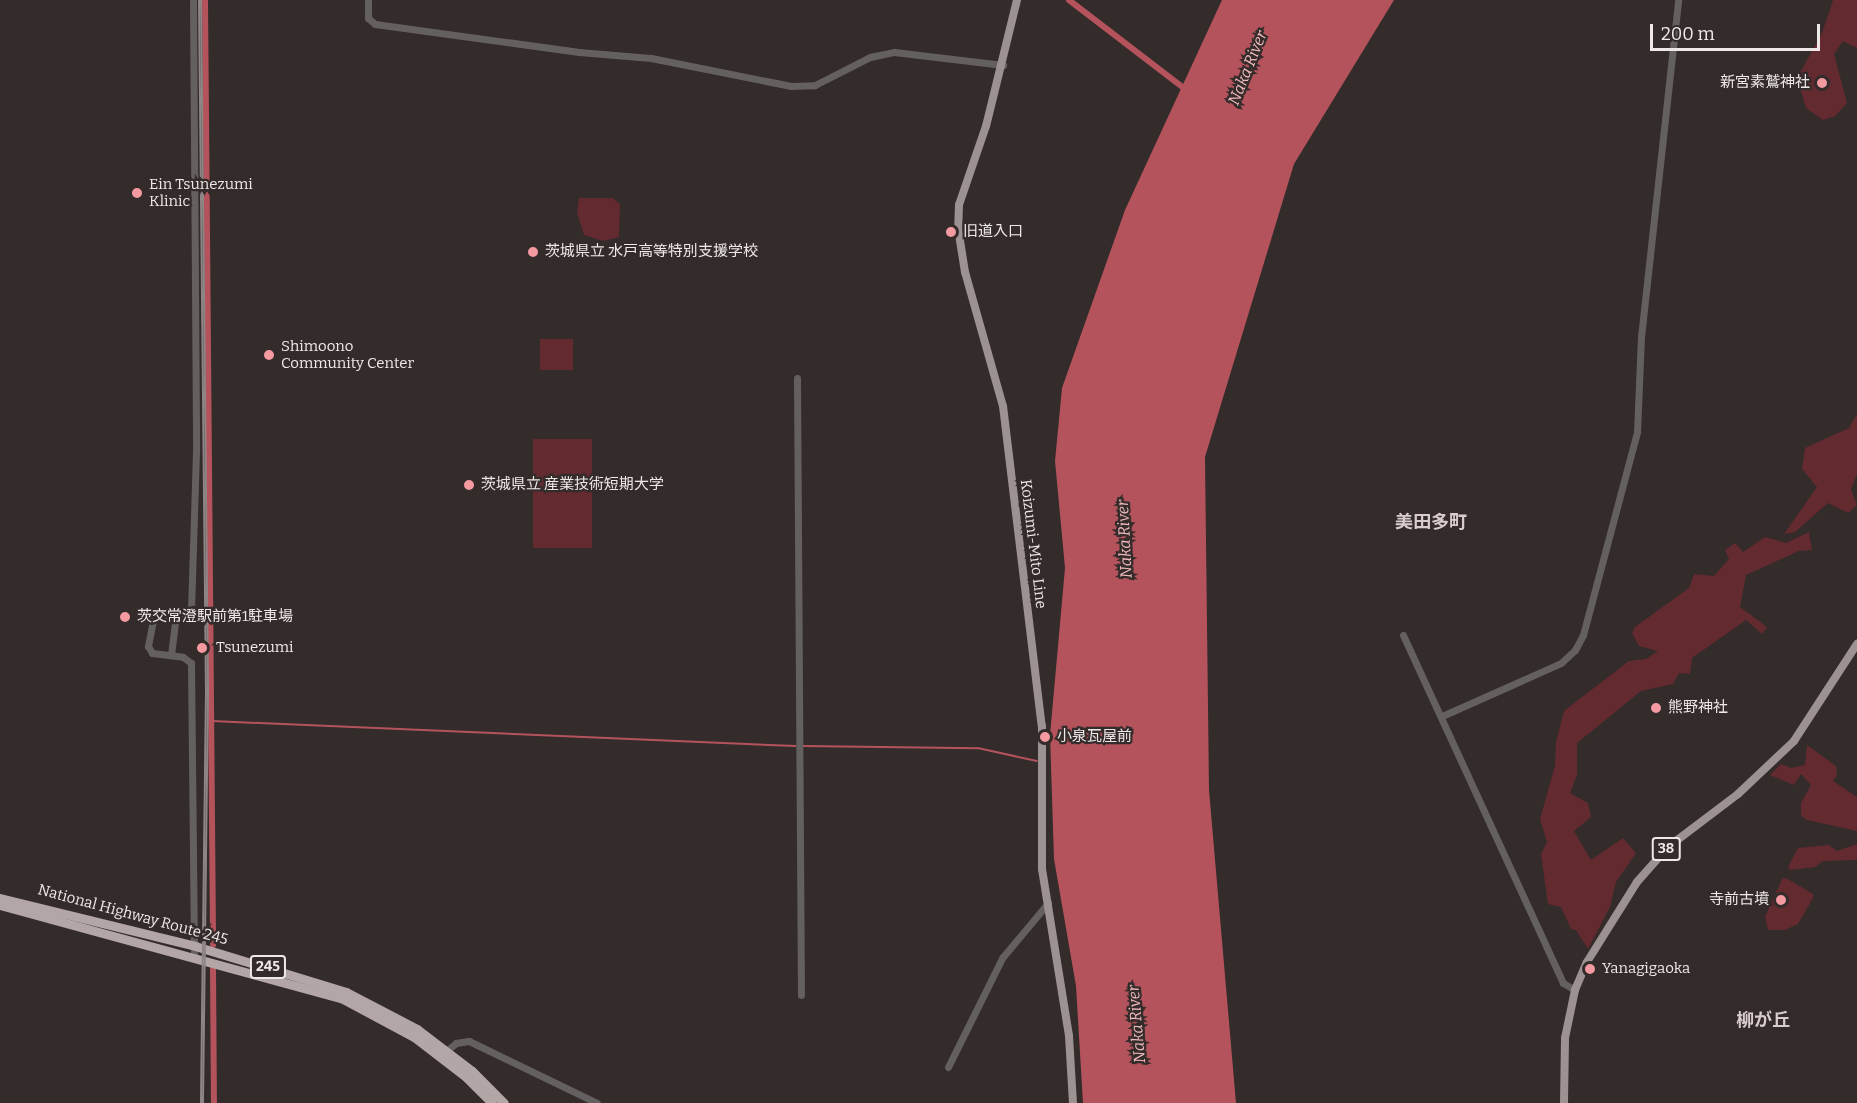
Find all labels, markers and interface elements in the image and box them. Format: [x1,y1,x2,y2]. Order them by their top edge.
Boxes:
scale bar [1653,12,1822,50]
text: 200 m [1661,23,1715,45]
water label: Naka River [1224,28,1272,108]
place label: 新宮素鷲神社 [1720,74,1810,92]
marker: 新宮素鷲神社 [1815,76,1829,90]
place label: Ein Tsunezumi Klinic [149,175,253,210]
marker: Ein Tsunezumi Klinic [130,186,144,200]
place label: 旧道入口 [963,223,1023,241]
marker: 旧道入口 [944,225,958,239]
place label: 茨城県立 水戸高等特別支援学校 [545,243,758,261]
marker: 茨城県立 水戸高等特別支援学校 [526,245,540,259]
place label: Shimoono Community Center [281,337,414,372]
marker: Shimoono Community Center [262,348,276,362]
place label: 茨城県立 産業技術短期大学 [481,476,664,494]
marker: 茨城県立 産業技術短期大学 [462,478,476,492]
street label: Koizumi-Mito Line [1016,478,1050,610]
water label: Naka River [1113,499,1137,579]
district label: 美田多町 [1395,511,1467,533]
place label: 茨交常澄駅前第1駐車場 [137,608,293,626]
marker: 茨交常澄駅前第1駐車場 [118,610,132,624]
marker: Tsunezumi [193,639,211,657]
place label: Tsunezumi [216,639,294,657]
place label: 熊野神社 [1668,699,1728,717]
marker: 熊野神社 [1649,701,1663,715]
place label: 小泉瓦屋前 [1057,728,1132,746]
marker: 小泉瓦屋前 [1038,730,1052,744]
road number: 38 [1651,838,1681,860]
street label: National Highway Route 245 [36,881,230,949]
place label: 寺前古墳 [1709,891,1769,909]
marker: 寺前古墳 [1774,893,1788,907]
road number: 245 [248,956,288,978]
place label: Yanagigaoka [1602,960,1690,978]
marker: Yanagigaoka [1583,962,1597,976]
water label: Naka River [1124,984,1150,1064]
district label: 柳が丘 [1736,1009,1790,1031]

